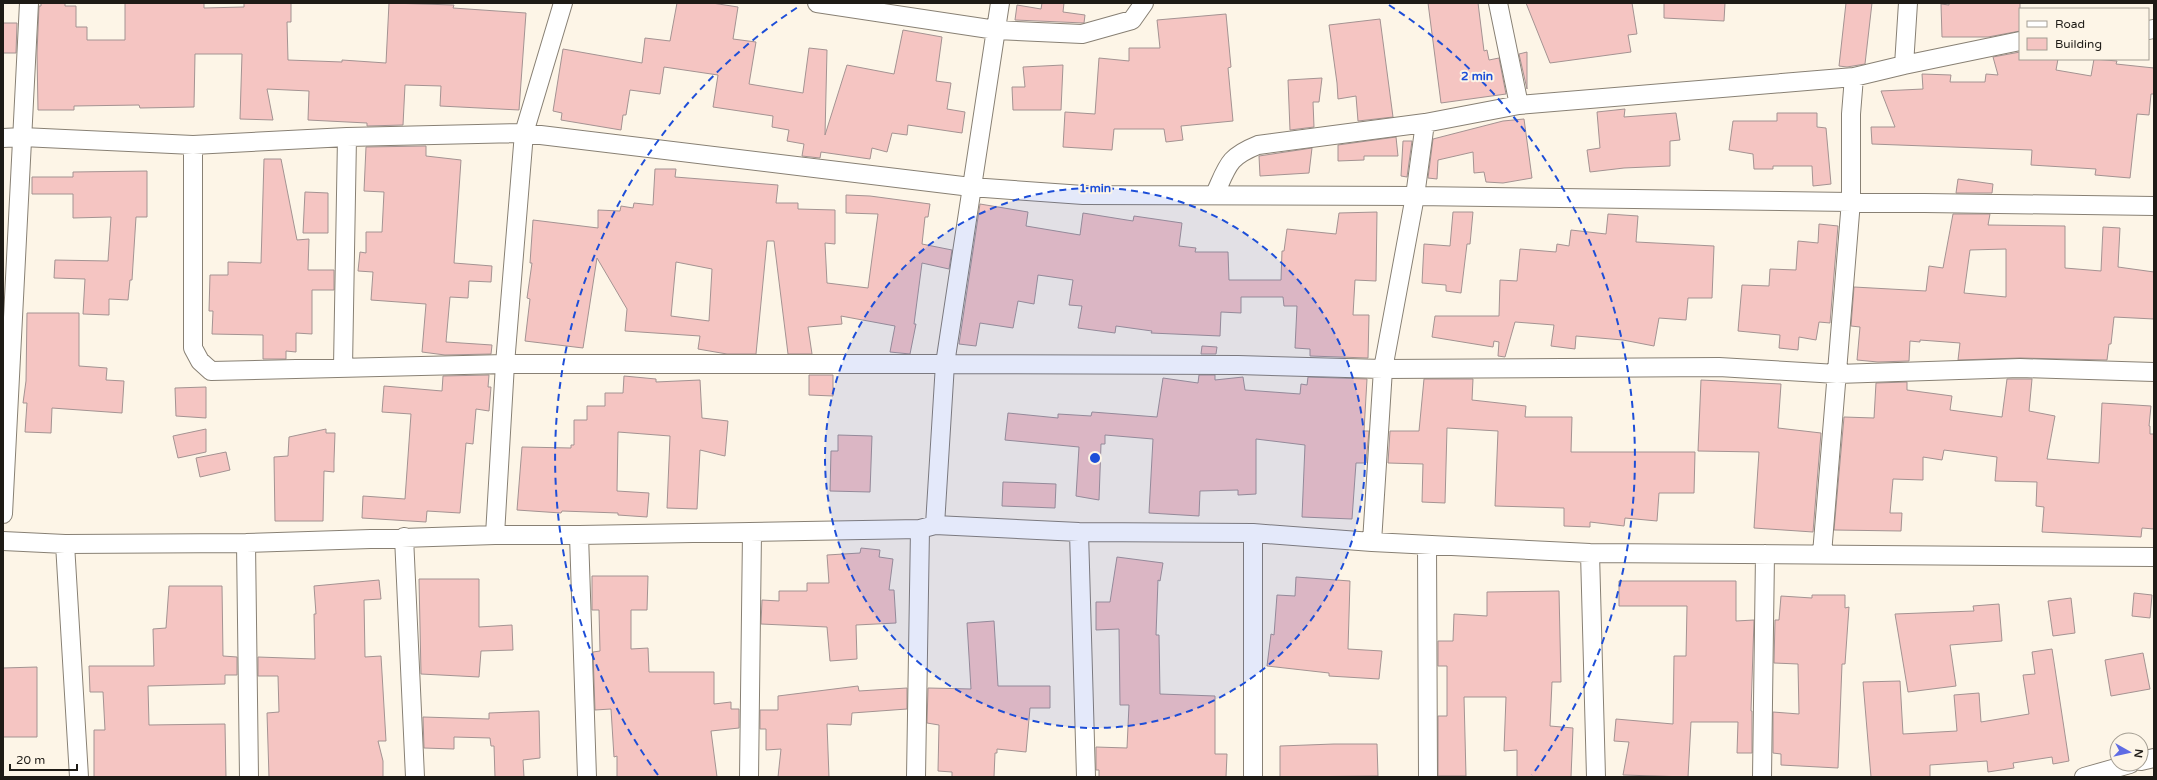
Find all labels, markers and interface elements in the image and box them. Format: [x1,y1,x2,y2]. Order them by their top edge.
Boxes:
legend [2019,8,2149,60]
text: Road [2055,17,2085,31]
text: Building [2055,37,2102,51]
text: 2 min [1461,69,1493,83]
text: 1 min [1079,181,1111,195]
centre of rings [1088,451,1102,465]
north arrow [2109,732,2149,772]
scale bar [10,746,77,772]
text: N [2131,748,2145,759]
text: 20 m [16,753,45,767]

